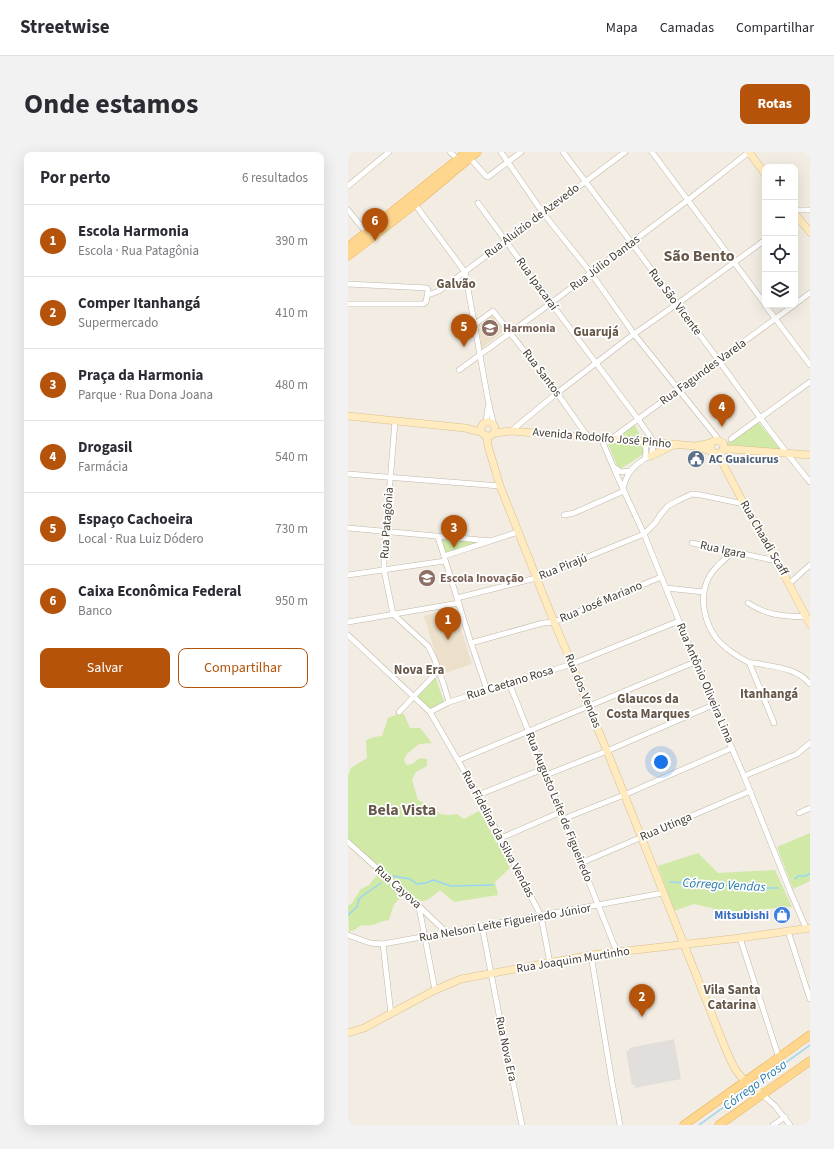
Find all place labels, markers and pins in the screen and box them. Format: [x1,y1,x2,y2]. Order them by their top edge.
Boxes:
pin: 6 [362,208,388,241]
pin: 5 [451,314,477,347]
school or university icon: Harmonia [480,318,500,338]
place label: Harmonia [503,320,556,337]
pin: 4 [709,394,735,427]
public building icon: AC Guaicurus [686,449,706,469]
place label: AC Guaicurus [708,451,779,468]
pin: 3 [441,515,467,548]
school or university icon: Escola Inovação [417,568,437,588]
place label: Escola Inovação [440,570,524,587]
pin: 1 [435,607,461,640]
shop icon: Mitsubishi [772,905,792,925]
place label: Mitsubishi [714,907,769,924]
pin: 2 [629,984,655,1017]

